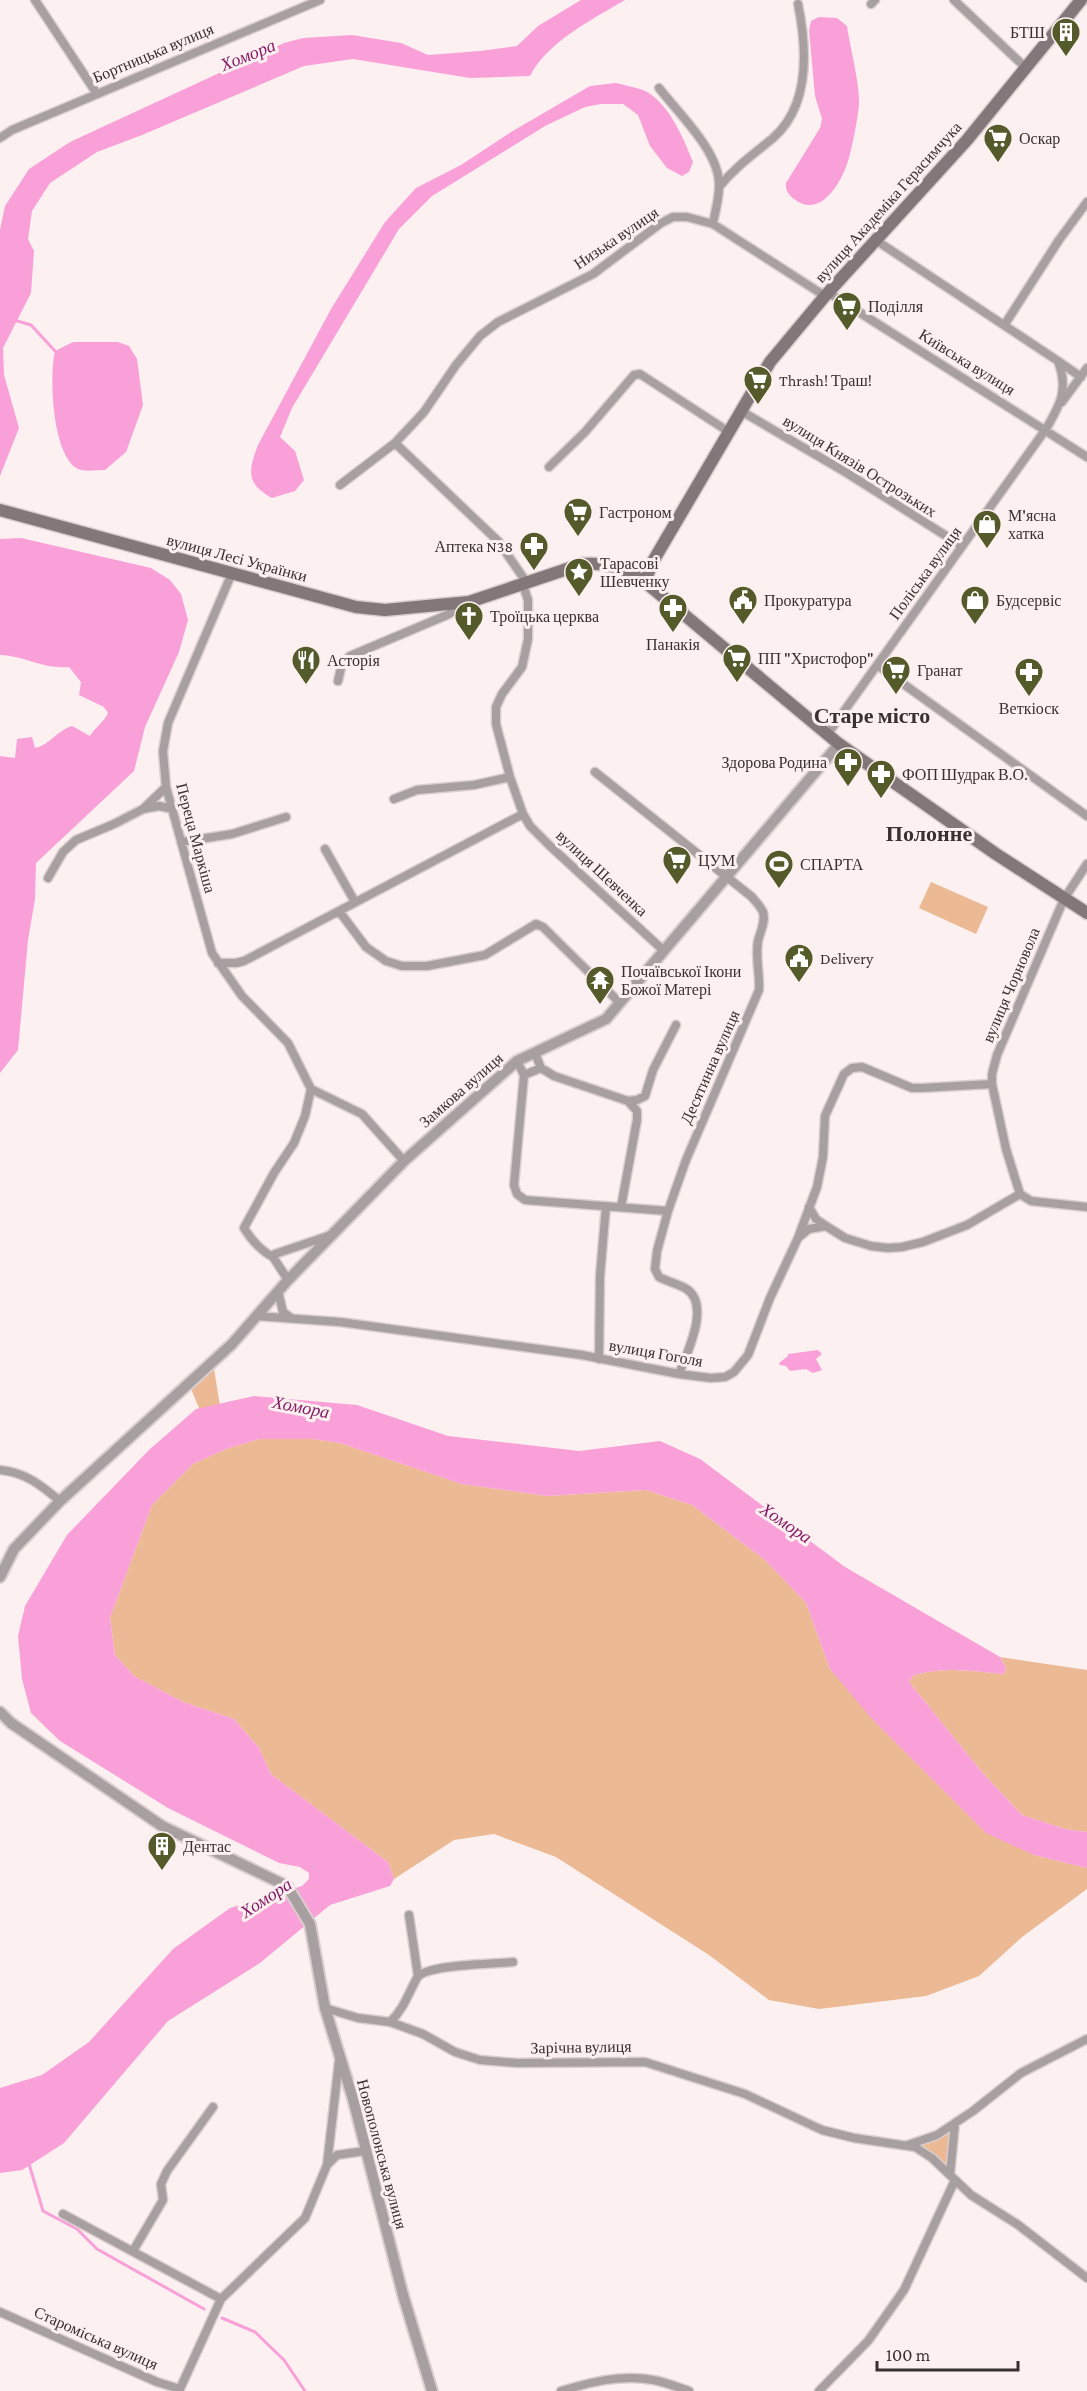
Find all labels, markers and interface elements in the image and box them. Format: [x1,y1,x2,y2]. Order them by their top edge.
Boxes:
building icon: БТШ [1050,16,1082,58]
street label: Бортницька вулиця [90,20,217,87]
place label: БТШ [1010,24,1045,41]
water label: Хомора [217,35,278,75]
street label: вулиця Академіка Герасимчука [811,118,965,286]
supermarket icon: Оскар [982,122,1014,164]
place label: Оскар [1019,130,1060,148]
street label: Низька вулиця [571,203,663,273]
supermarket icon: Поділля [831,290,863,332]
place label: Поділля [868,298,924,316]
street label: Київська вулиця [915,326,1019,400]
supermarket icon: Thrash! Траш! [742,364,774,406]
place label: Thrash! Траш! [779,372,872,390]
street label: вулиця Князів Острозьких [780,412,940,521]
supermarket icon: Гастроном [562,496,594,538]
place label: Гастроном [599,504,672,522]
place label: М'ясна хатка [1008,507,1056,542]
shop icon: М'ясна хатка [971,508,1003,550]
street label: Поліська вулиця [886,523,966,623]
pharmacy icon: Аптека N38 [518,530,550,572]
street label: вулиця Лесі Українки [165,531,310,586]
place label: Аптека N38 [434,538,513,555]
place label: Тарасові Шевченку [600,555,669,591]
place icon: Тарасові Шевченку [563,556,595,598]
public building icon: Прокуратура [727,584,759,626]
shop icon: Будсервіс [959,584,991,626]
pharmacy icon: Панакія [657,592,689,634]
place label: Прокуратура [764,592,852,610]
place label: Будсервіс [996,592,1061,610]
church icon: Троїцька церква [453,600,485,642]
place label: Троїцька церква [490,608,599,626]
place label: Панакія [646,636,701,653]
supermarket icon: ПП "Христофор" [721,642,753,684]
restaurant icon: Асторія [290,644,322,686]
place label: ПП "Христофор" [758,650,874,668]
place label: Асторія [327,652,380,670]
supermarket icon: Гранат [880,654,912,696]
pharmacy icon: Веткіоск [1013,656,1045,698]
place label: Гранат [917,662,963,680]
place label: Веткіоск [999,700,1059,717]
district label: Старе місто [814,703,930,728]
pharmacy icon: Здорова Родина [832,746,864,788]
place label: Здорова Родина [721,754,827,772]
pharmacy icon: ФОП Шудрак В.О. [865,758,897,800]
place label: ФОП Шудрак В.О. [902,766,1028,784]
street label: Переца Маркіша [172,781,219,895]
district label: Полонне [886,821,972,846]
street label: вулиця Шевченка [552,826,651,920]
supermarket icon: ЦУМ [661,844,693,886]
sports icon: СПАРТА [763,848,795,890]
place label: ЦУМ [698,852,735,870]
place label: СПАРТА [800,856,864,873]
street label: вулиця Чорновола [979,925,1044,1045]
public building icon: Delivery [783,942,815,984]
place label: Delivery [820,950,874,968]
place label: Почаївської Ікони Божої Матері [621,963,742,999]
temple icon: Почаївської Ікони Божої Матері [584,964,616,1006]
street label: Десятинна вулиця [677,1007,744,1127]
street label: Замкова вулиця [416,1049,507,1131]
street label: вулиця Гоголя [608,1336,705,1371]
water label: Хомора [270,1392,331,1422]
water label: Хомора [756,1498,815,1547]
building icon: Дентас [146,1830,178,1872]
place label: Дентас [183,1838,231,1856]
water label: Хомора [236,1874,296,1923]
street label: Зарічна вулиця [530,2038,632,2057]
street label: Новополонська вулиця [353,2077,410,2232]
street label: Староміська вулиця [31,2303,161,2374]
scale bar [877,2334,1018,2372]
text: 100 m [886,2345,931,2365]

